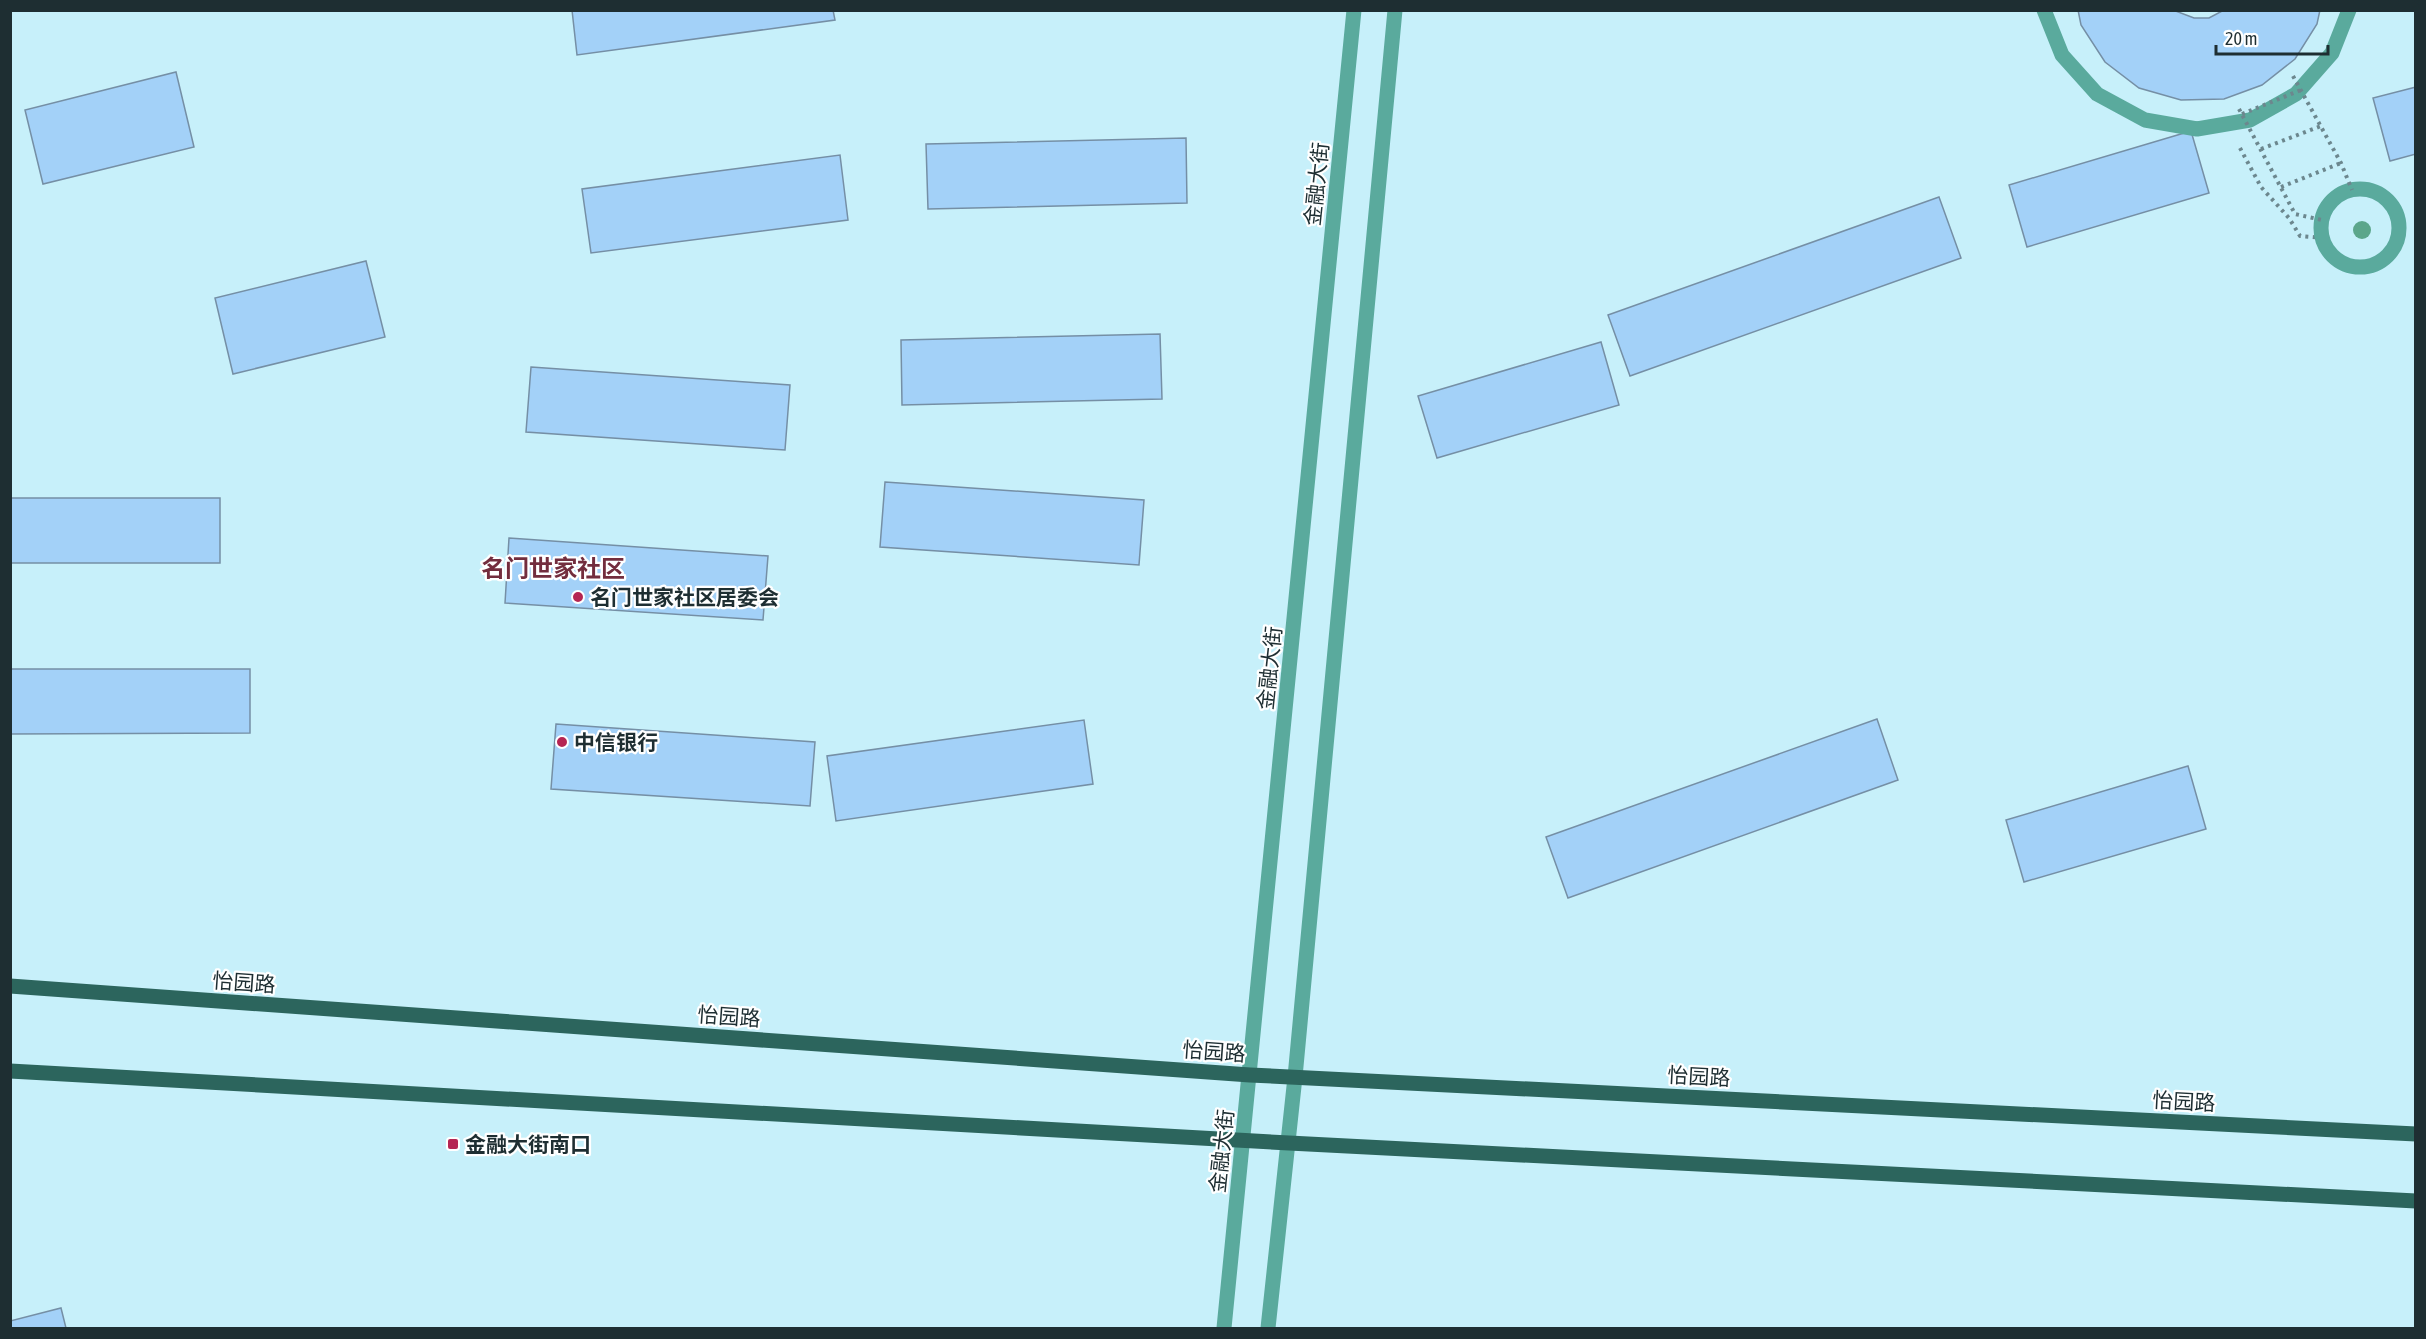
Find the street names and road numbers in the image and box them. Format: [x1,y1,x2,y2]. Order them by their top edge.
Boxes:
street label: 金融大街 [1300,141,1332,227]
street label: 金融大街 [1253,625,1285,711]
street label: 怡园路 [212,968,276,996]
street label: 怡园路 [697,1002,761,1030]
street label: 怡园路 [1182,1037,1246,1065]
street label: 怡园路 [1667,1062,1731,1090]
street label: 怡园路 [2152,1087,2216,1115]
street label: 金融大街 [1205,1108,1237,1194]

